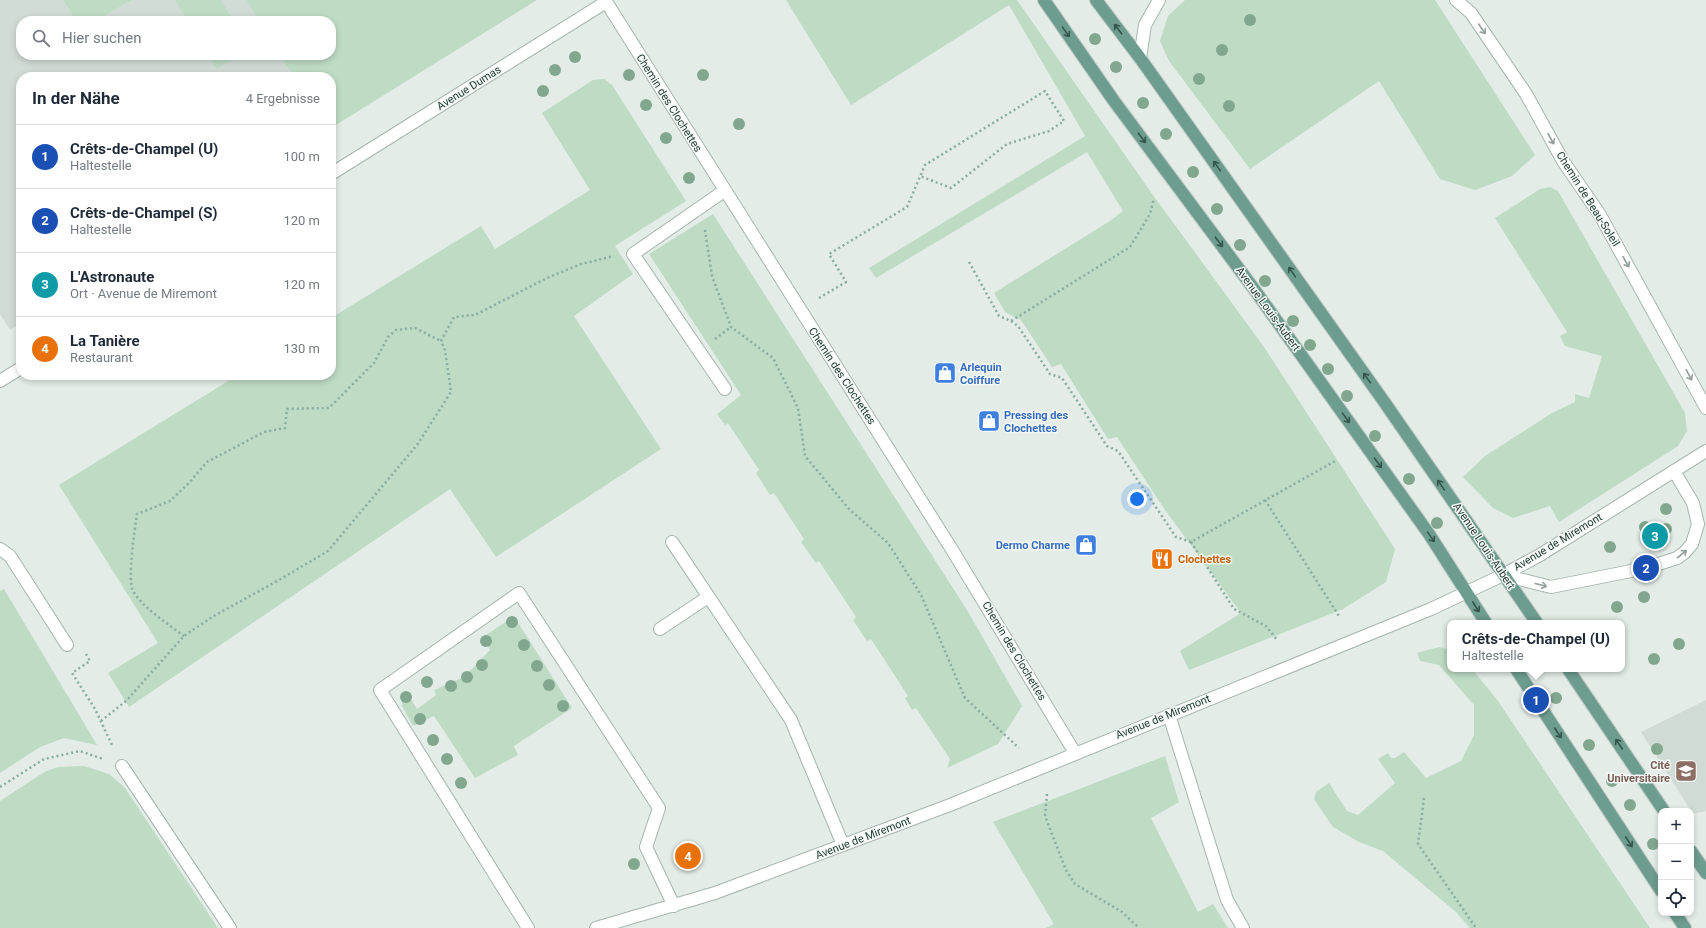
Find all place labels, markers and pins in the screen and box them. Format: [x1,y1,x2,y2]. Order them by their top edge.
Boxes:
shop icon: Arlequin Coiffure [932,360,958,386]
place label: Arlequin Coiffure [960,361,1002,387]
shop icon: Pressing des Clochettes [976,408,1002,434]
place label: Pressing des Clochettes [1004,409,1068,435]
pin: 3 [1642,521,1668,551]
shop icon: Dermo Charme [1073,532,1099,558]
place label: Dermo Charme [996,539,1070,552]
restaurant icon: Clochettes [1149,546,1175,572]
place label: Clochettes [1178,553,1232,566]
pin: 2 [1633,553,1659,583]
pin: 1 [1523,685,1549,715]
school or university icon: Cité Universitaire [1673,758,1699,784]
place label: Cité Universitaire [1607,759,1670,785]
pin: 4 [675,841,701,871]

